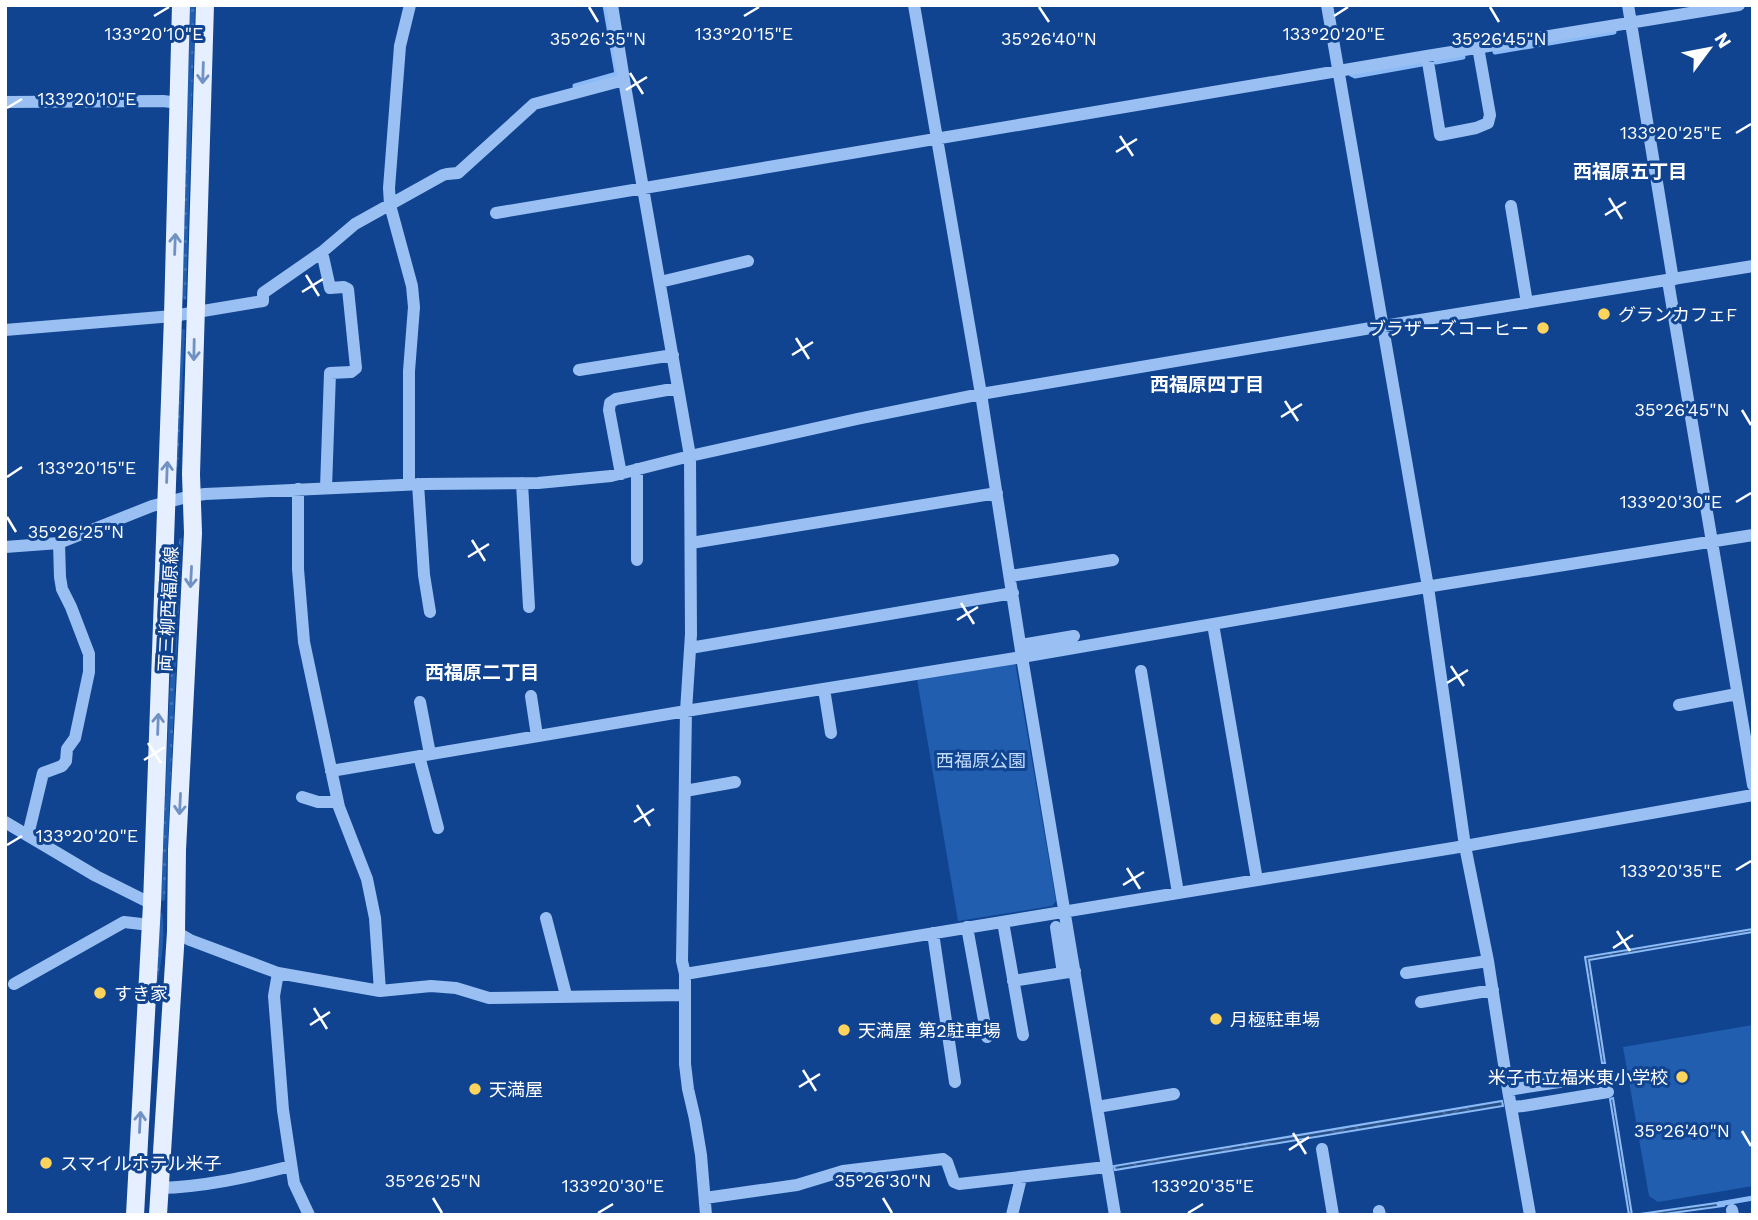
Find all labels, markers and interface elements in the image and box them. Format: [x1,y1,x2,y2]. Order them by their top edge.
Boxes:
north arrow [1674,14,1744,84]
text: 133°20'10"E [104,23,204,44]
text: 133°20'15"E [695,23,793,44]
text: 133°20'20"E [1283,23,1385,44]
text: 35°26'35"N [550,28,646,49]
text: 35°26'40"N [1001,28,1097,49]
text: 35°26'45"N [1451,28,1547,49]
text: N [1710,28,1736,52]
one-way arrow [196,62,209,85]
text: 133°20'10"E [37,88,137,109]
text: 133°20'25"E [1620,122,1722,143]
district label: 西福原五丁目 [1573,160,1687,183]
one-way arrow [168,233,181,256]
place label: グランカフェF [1618,304,1737,325]
marker: グランカフェF [1596,306,1612,322]
place label: ブラザーズコーヒー [1368,318,1529,339]
marker: ブラザーズコーヒー [1535,320,1551,336]
one-way arrow [187,338,201,361]
district label: 西福原四丁目 [1150,373,1264,396]
text: 35°26'45"N [1634,399,1730,420]
text: 133°20'15"E [38,457,136,478]
one-way arrow [161,461,174,483]
text: 133°20'30"E [1620,491,1722,512]
text: 35°26'25"N [28,521,124,542]
street label: 両三柳西福原線 [154,546,182,672]
one-way arrow [184,565,197,588]
district label: 西福原二丁目 [425,661,539,684]
one-way arrow [152,712,165,735]
park label: 西福原公園 [936,750,1026,771]
one-way arrow [173,793,186,816]
text: 133°20'20"E [36,825,138,846]
text: 133°20'35"E [1620,860,1722,881]
place label: すき家 [114,983,168,1004]
marker: すき家 [92,985,108,1001]
place label: 月極駐車場 [1230,1009,1320,1030]
marker: 月極駐車場 [1208,1011,1224,1027]
place label: 天満屋 第2駐車場 [858,1020,1001,1041]
marker: 天満屋 第2駐車場 [836,1022,852,1038]
place label: 米子市立福米東小学校 [1488,1067,1668,1088]
marker: 米子市立福米東小学校 [1674,1069,1690,1085]
place label: 天満屋 [489,1079,543,1100]
marker: 天満屋 [467,1081,483,1097]
one-way arrow [134,1111,147,1134]
text: 35°26'40"N [1634,1120,1730,1141]
place label: スマイルホテル米子 [60,1153,221,1174]
marker: スマイルホテル米子 [38,1155,54,1171]
text: 35°26'25"N [385,1170,481,1191]
text: 35°26'30"N [834,1170,932,1191]
text: 133°20'30"E [562,1175,664,1196]
text: 133°20'35"E [1152,1175,1254,1196]

